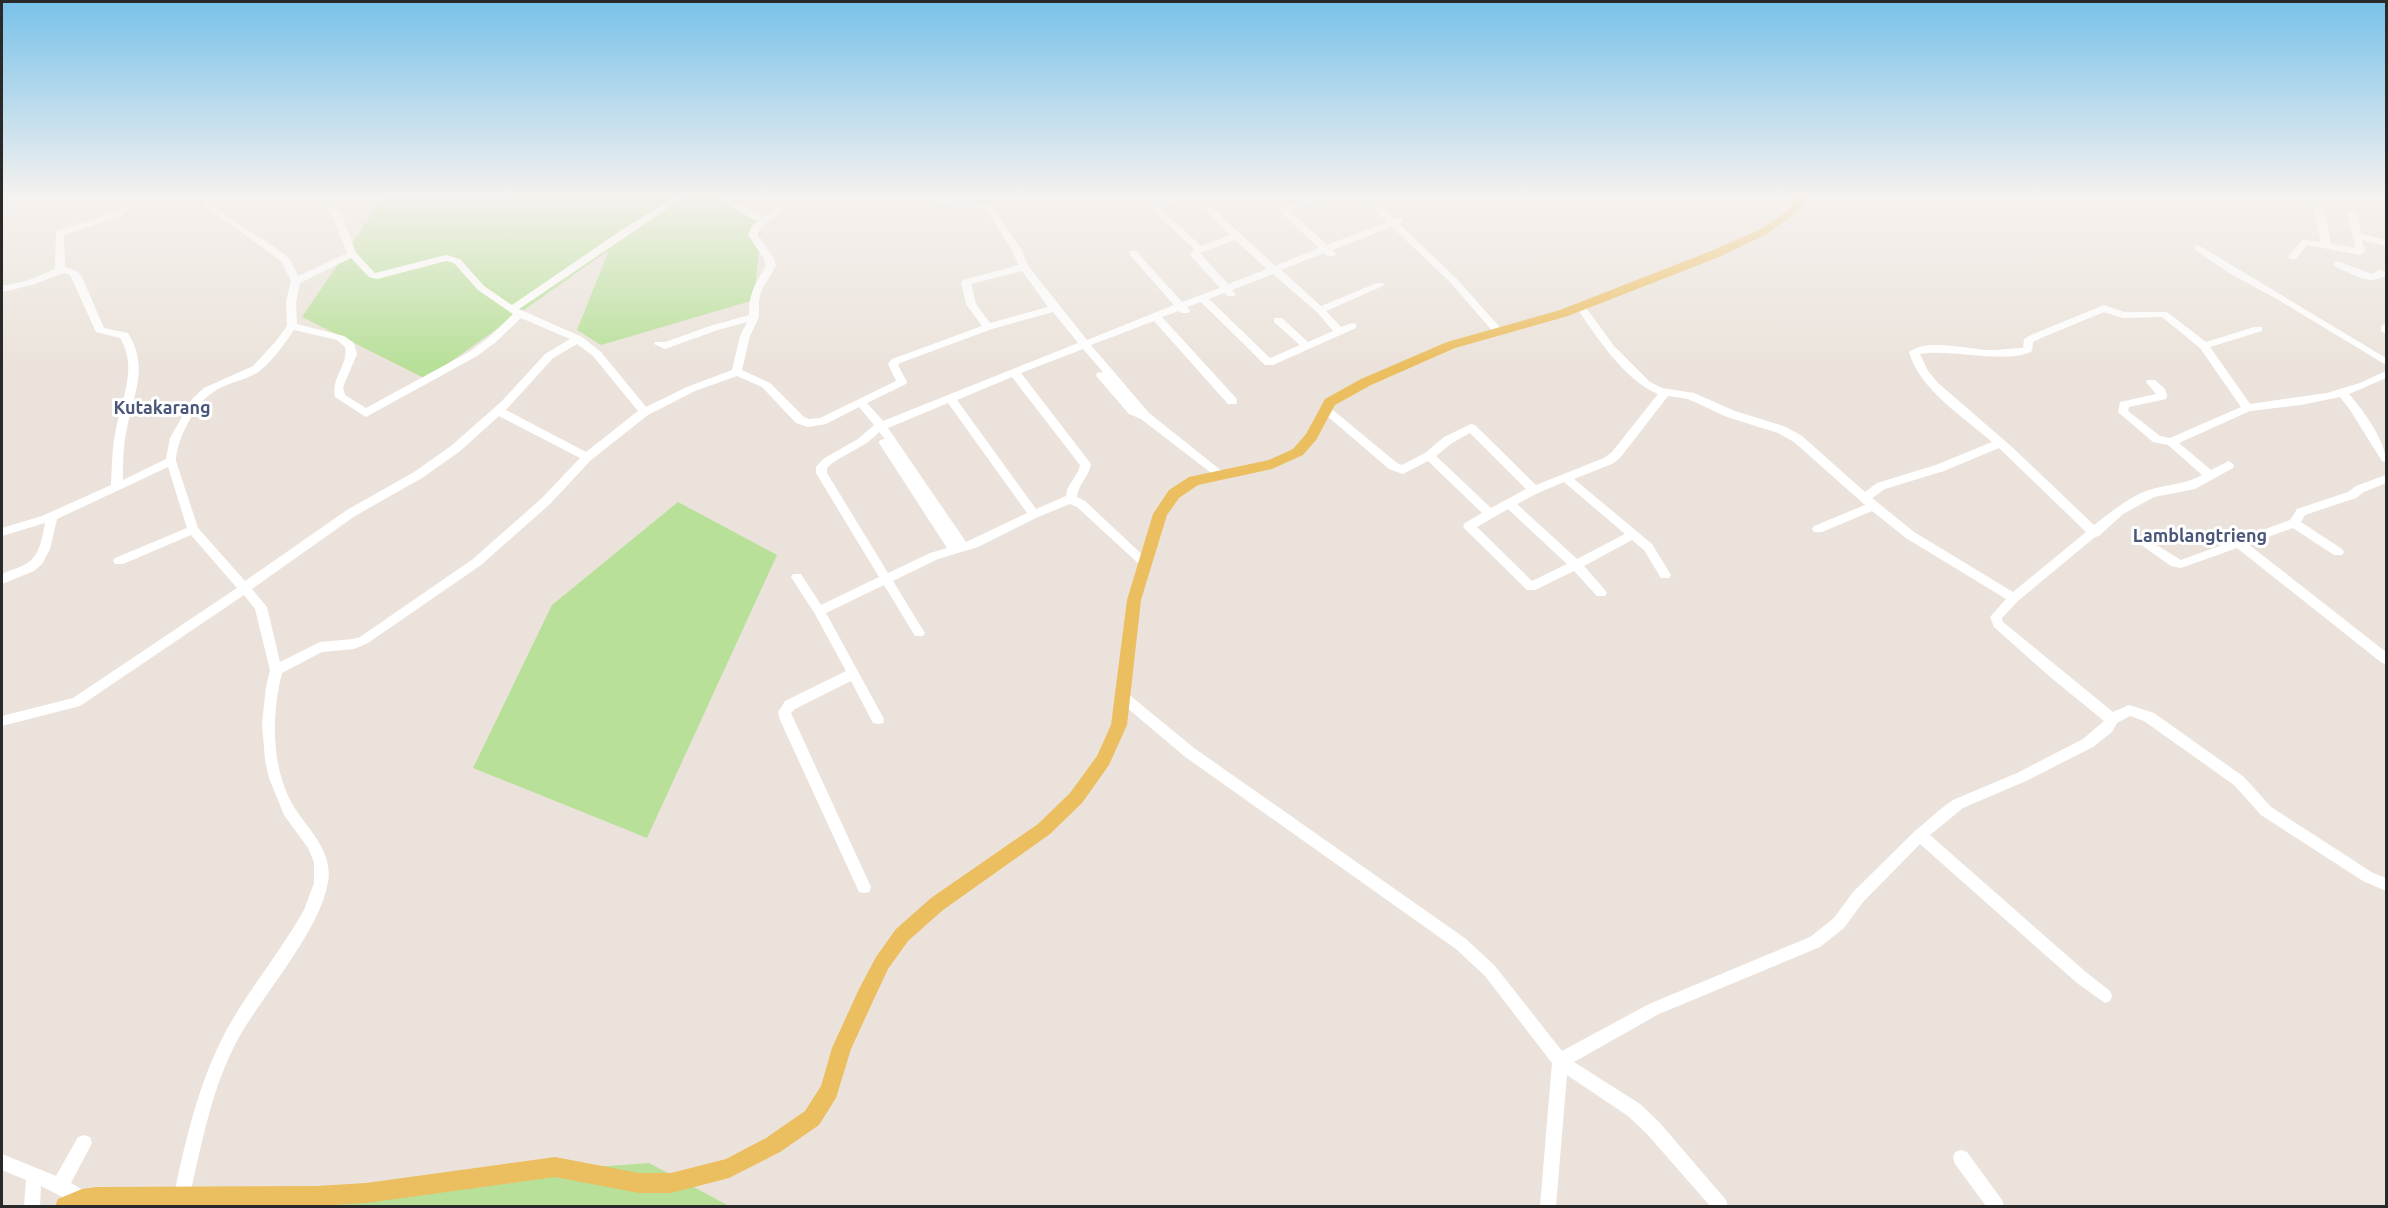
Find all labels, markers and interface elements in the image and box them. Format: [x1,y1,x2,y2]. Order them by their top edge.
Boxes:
district label: Kutakarang [113,397,211,417]
district label: Lamblangtrieng [2133,525,2267,545]

